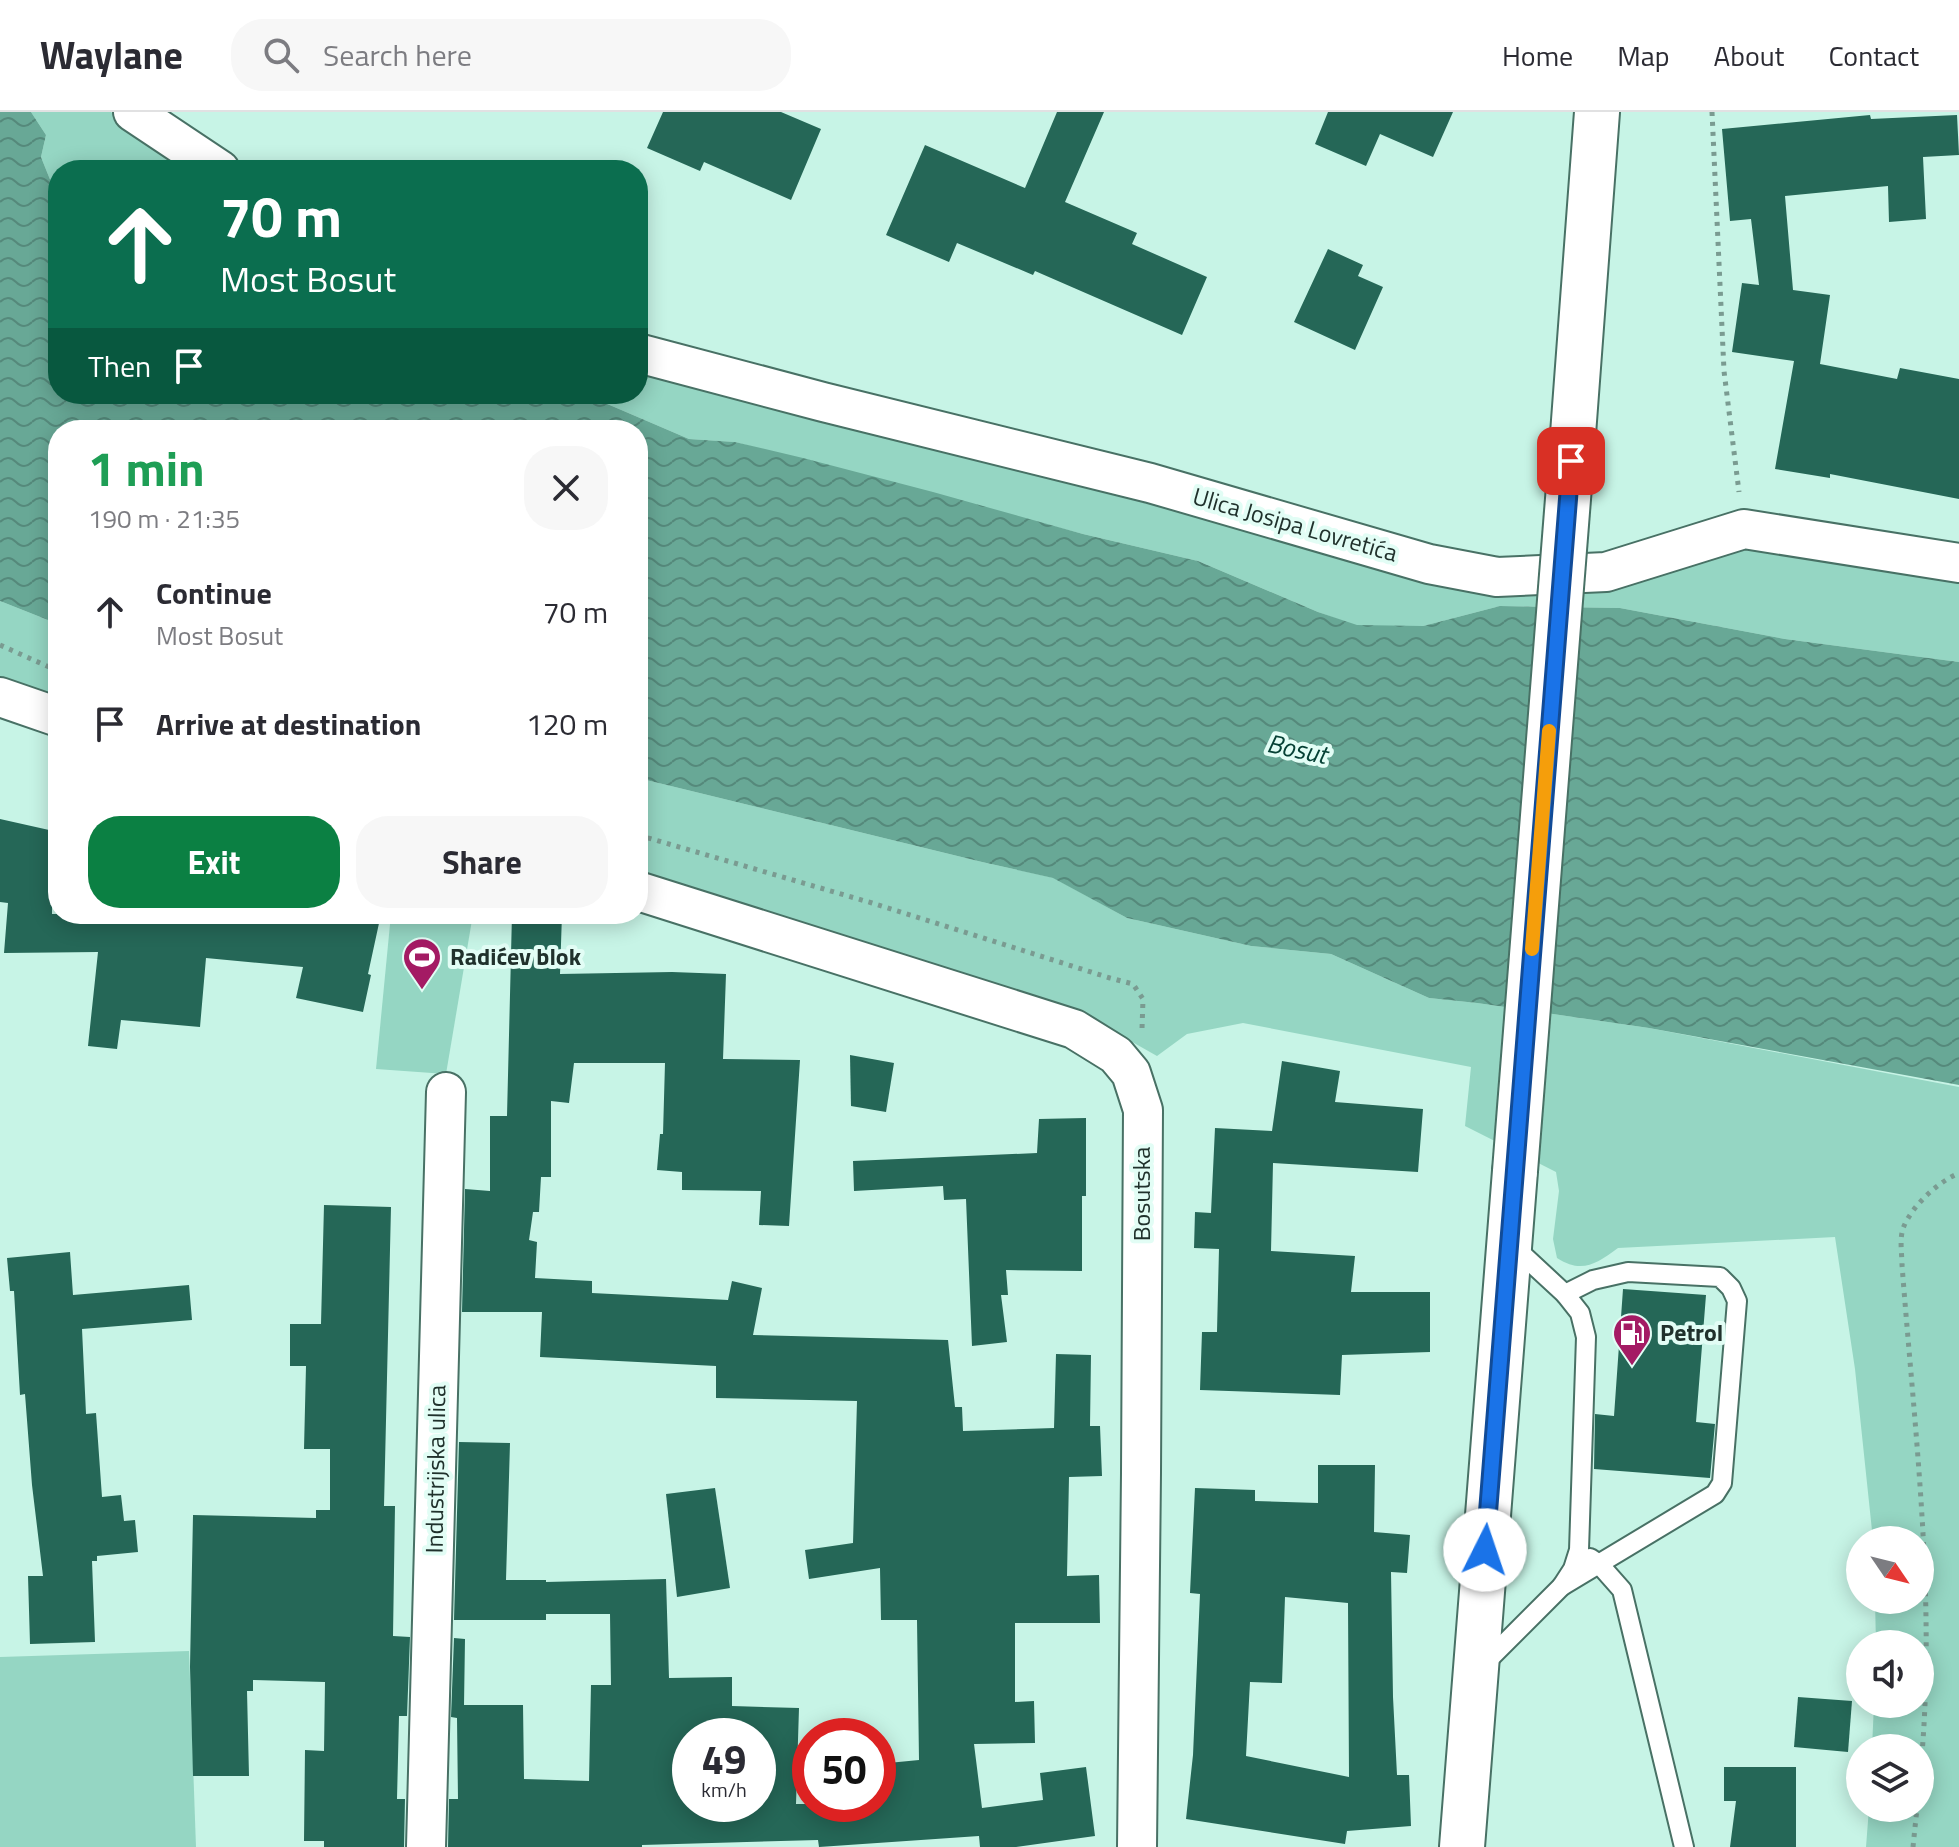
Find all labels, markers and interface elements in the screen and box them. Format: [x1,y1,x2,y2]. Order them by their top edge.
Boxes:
search box [231,19,791,91]
text: Waylane [40,26,183,84]
text: Search here [323,32,472,78]
icon: search [259,33,303,77]
text: Home [1502,34,1573,77]
text: Map [1617,34,1670,77]
text: About [1714,34,1784,77]
text: Contact [1828,34,1919,77]
text: 70 m [220,174,342,259]
icon: ahead [88,192,192,296]
text: Most Bosut [220,251,396,306]
text: Then [88,343,151,389]
icon: arrive [167,344,211,388]
pin [1537,427,1605,495]
text: 1 min [88,432,205,505]
icon: arrive [1549,439,1593,483]
button: close [524,446,608,530]
street label: Ulica Josipa Lovretića [1189,478,1402,570]
text: 190 m · 21:35 [88,499,240,538]
text: Continue [156,570,272,616]
text: 70 m [543,589,608,635]
icon: ahead [88,590,132,634]
text: Most Bosut [156,616,283,655]
text: Arrive at destination [156,701,421,747]
text: 120 m [526,701,608,747]
icon: arrive [88,702,132,746]
water label: Bosut [1264,723,1333,774]
button: Exit [88,816,340,908]
button: Share [356,816,608,908]
sports icon: Radićev blok [401,936,443,991]
place label: Radićev blok [450,938,582,974]
street label: Bosutska [1123,1147,1159,1241]
fuel station icon: Petrol [1611,1312,1653,1367]
place label: Petrol [1660,1314,1723,1350]
street label: Industrijska ulica [416,1384,454,1554]
position arrow [1443,1508,1527,1592]
north arrow [1846,1526,1934,1614]
map controls [1846,1526,1934,1822]
button: sound [1846,1630,1934,1718]
speed limit sign: 50 [792,1718,896,1822]
text: 49 [702,1729,746,1790]
button: layers [1846,1734,1934,1822]
text: km/h [701,1774,747,1805]

